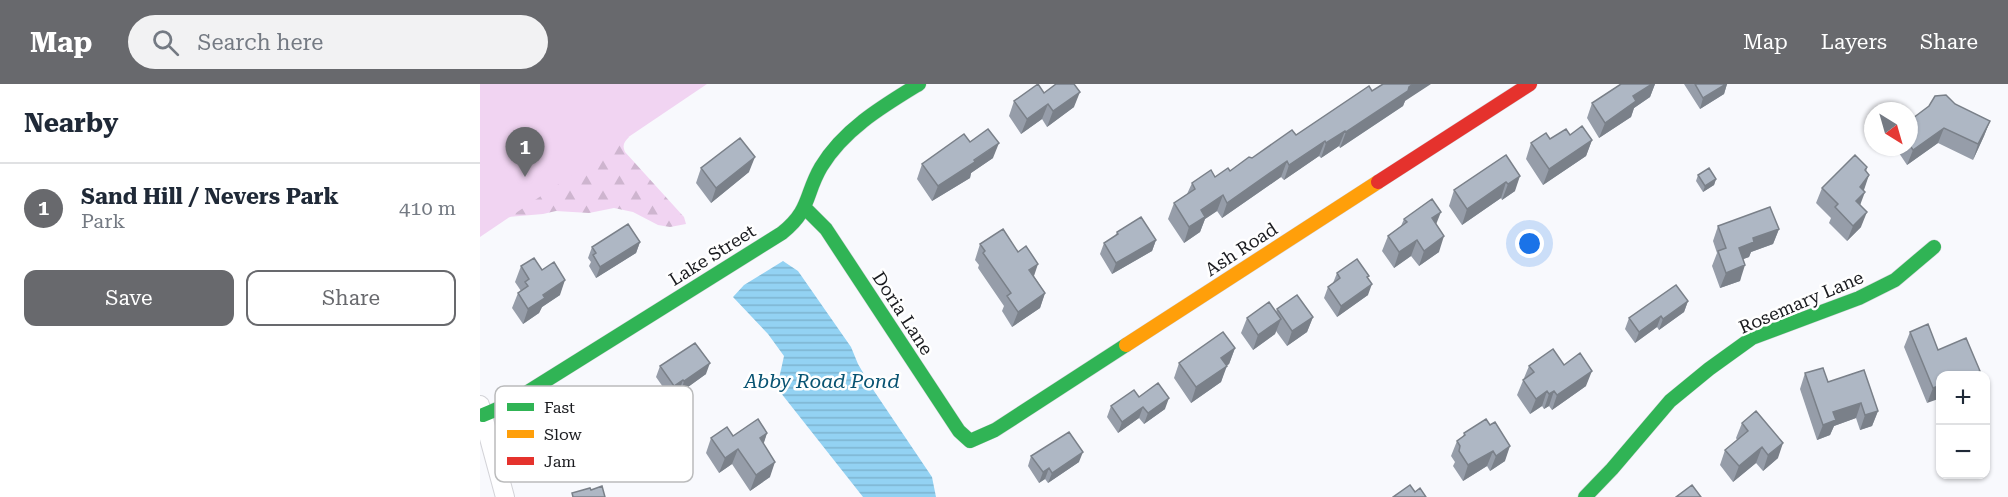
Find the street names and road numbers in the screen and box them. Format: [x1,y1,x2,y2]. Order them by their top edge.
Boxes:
street label: Ash Road [1201,218,1281,280]
street label: Lake Street [665,220,759,290]
street label: Rosemary Lane [1736,266,1867,338]
street label: Doria Lane [868,267,938,359]

